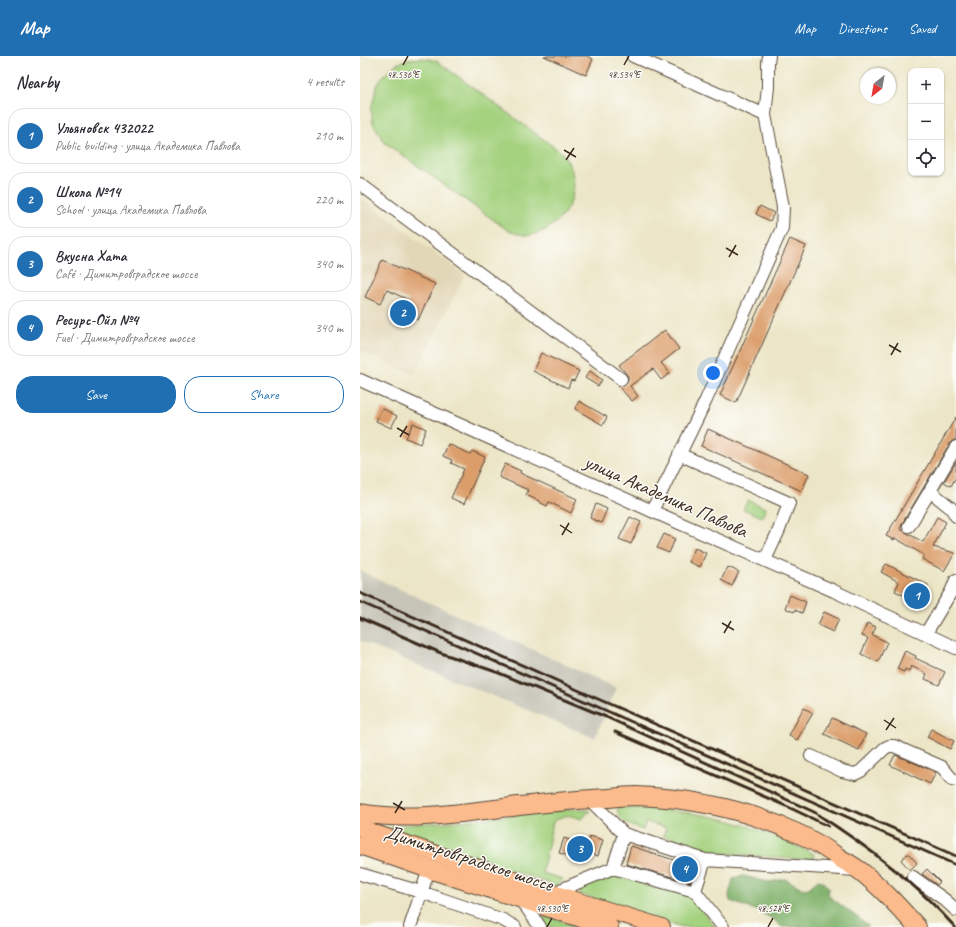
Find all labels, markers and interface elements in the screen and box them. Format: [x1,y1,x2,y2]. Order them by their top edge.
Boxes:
text: Map [20,16,50,40]
text: Map [795,20,816,37]
text: Directions [838,20,887,37]
text: Saved [909,20,936,37]
text: 48.536°E [387,68,421,81]
text: 48.534°E [608,68,642,81]
north arrow [860,68,896,104]
map controls [908,68,944,176]
button: + [908,68,944,104]
text: Nearby [16,72,59,93]
text: 4 results [306,74,344,90]
button: − [908,104,944,140]
text: Ульяновск 432022 [55,119,153,138]
text: 1 [27,128,33,144]
text: 210 m [315,128,343,144]
text: Public building · улица Академика Павлова [55,138,240,154]
button: locate [908,140,944,176]
text: Школа №14 [55,183,120,202]
text: 2 [27,192,33,208]
text: 220 m [315,192,343,208]
text: School · улица Академика Павлова [55,202,206,218]
text: Вкусна Хата [55,247,126,266]
text: 3 [27,256,33,272]
text: 340 m [315,256,343,272]
text: Café · Димитровградское шоссе [55,266,197,282]
pin: 2 [390,298,416,328]
text: Ресурс-Ойл №4 [55,311,138,330]
text: 4 [27,320,33,336]
text: 340 m [315,320,343,336]
text: Fuel · Димитровградское шоссе [55,330,195,346]
your location [703,363,723,383]
button: Save [16,376,176,413]
button: Share [184,376,344,413]
street label: улица Академика Павлова [580,448,753,544]
pin: 1 [904,581,930,611]
street label: Димитровградское шоссе [382,819,558,897]
pin: 3 [567,834,593,864]
pin: 4 [672,854,698,884]
text: 48.530°E [536,902,570,915]
text: 48.528°E [757,902,791,915]

